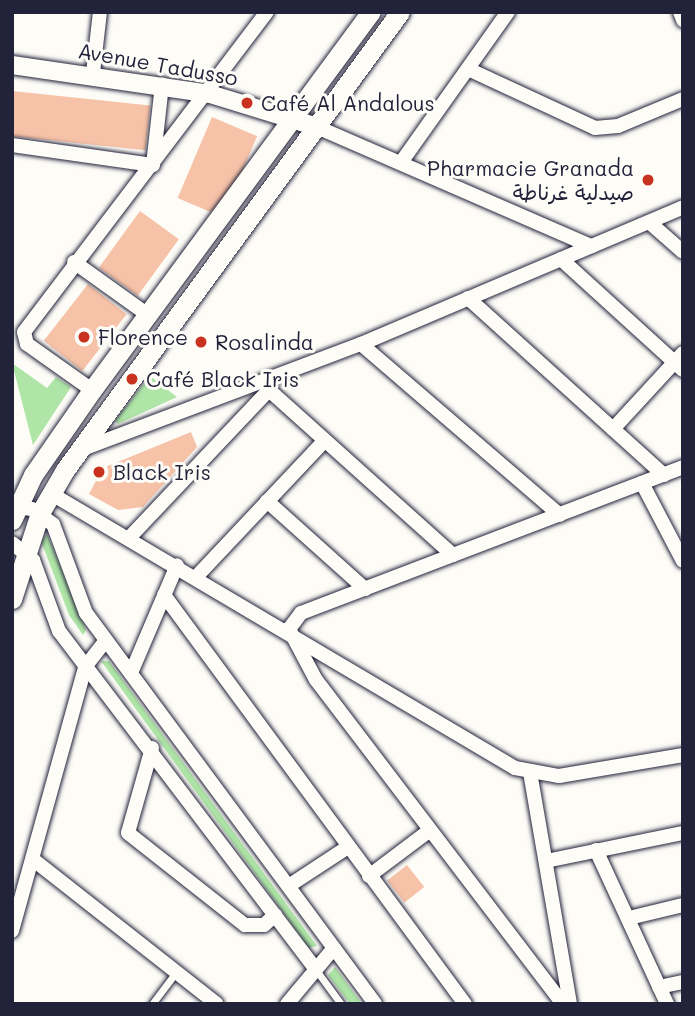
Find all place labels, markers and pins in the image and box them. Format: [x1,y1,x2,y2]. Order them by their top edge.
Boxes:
place label: Café Al Andalous [261,90,435,116]
marker: Café Al Andalous [239,95,255,111]
place label: Pharmacie Granada صيدلية غرناطة [427,155,634,205]
marker: Pharmacie Granada صيدلية غرناطة [640,172,656,188]
place label: Florence [98,324,188,350]
marker: Florence [76,329,92,345]
place label: Rosalinda [215,329,314,355]
marker: Rosalinda [193,334,209,350]
place label: Café Black Iris [146,366,299,392]
marker: Café Black Iris [124,371,140,387]
place label: Black Iris [113,459,211,485]
marker: Black Iris [91,464,107,480]

